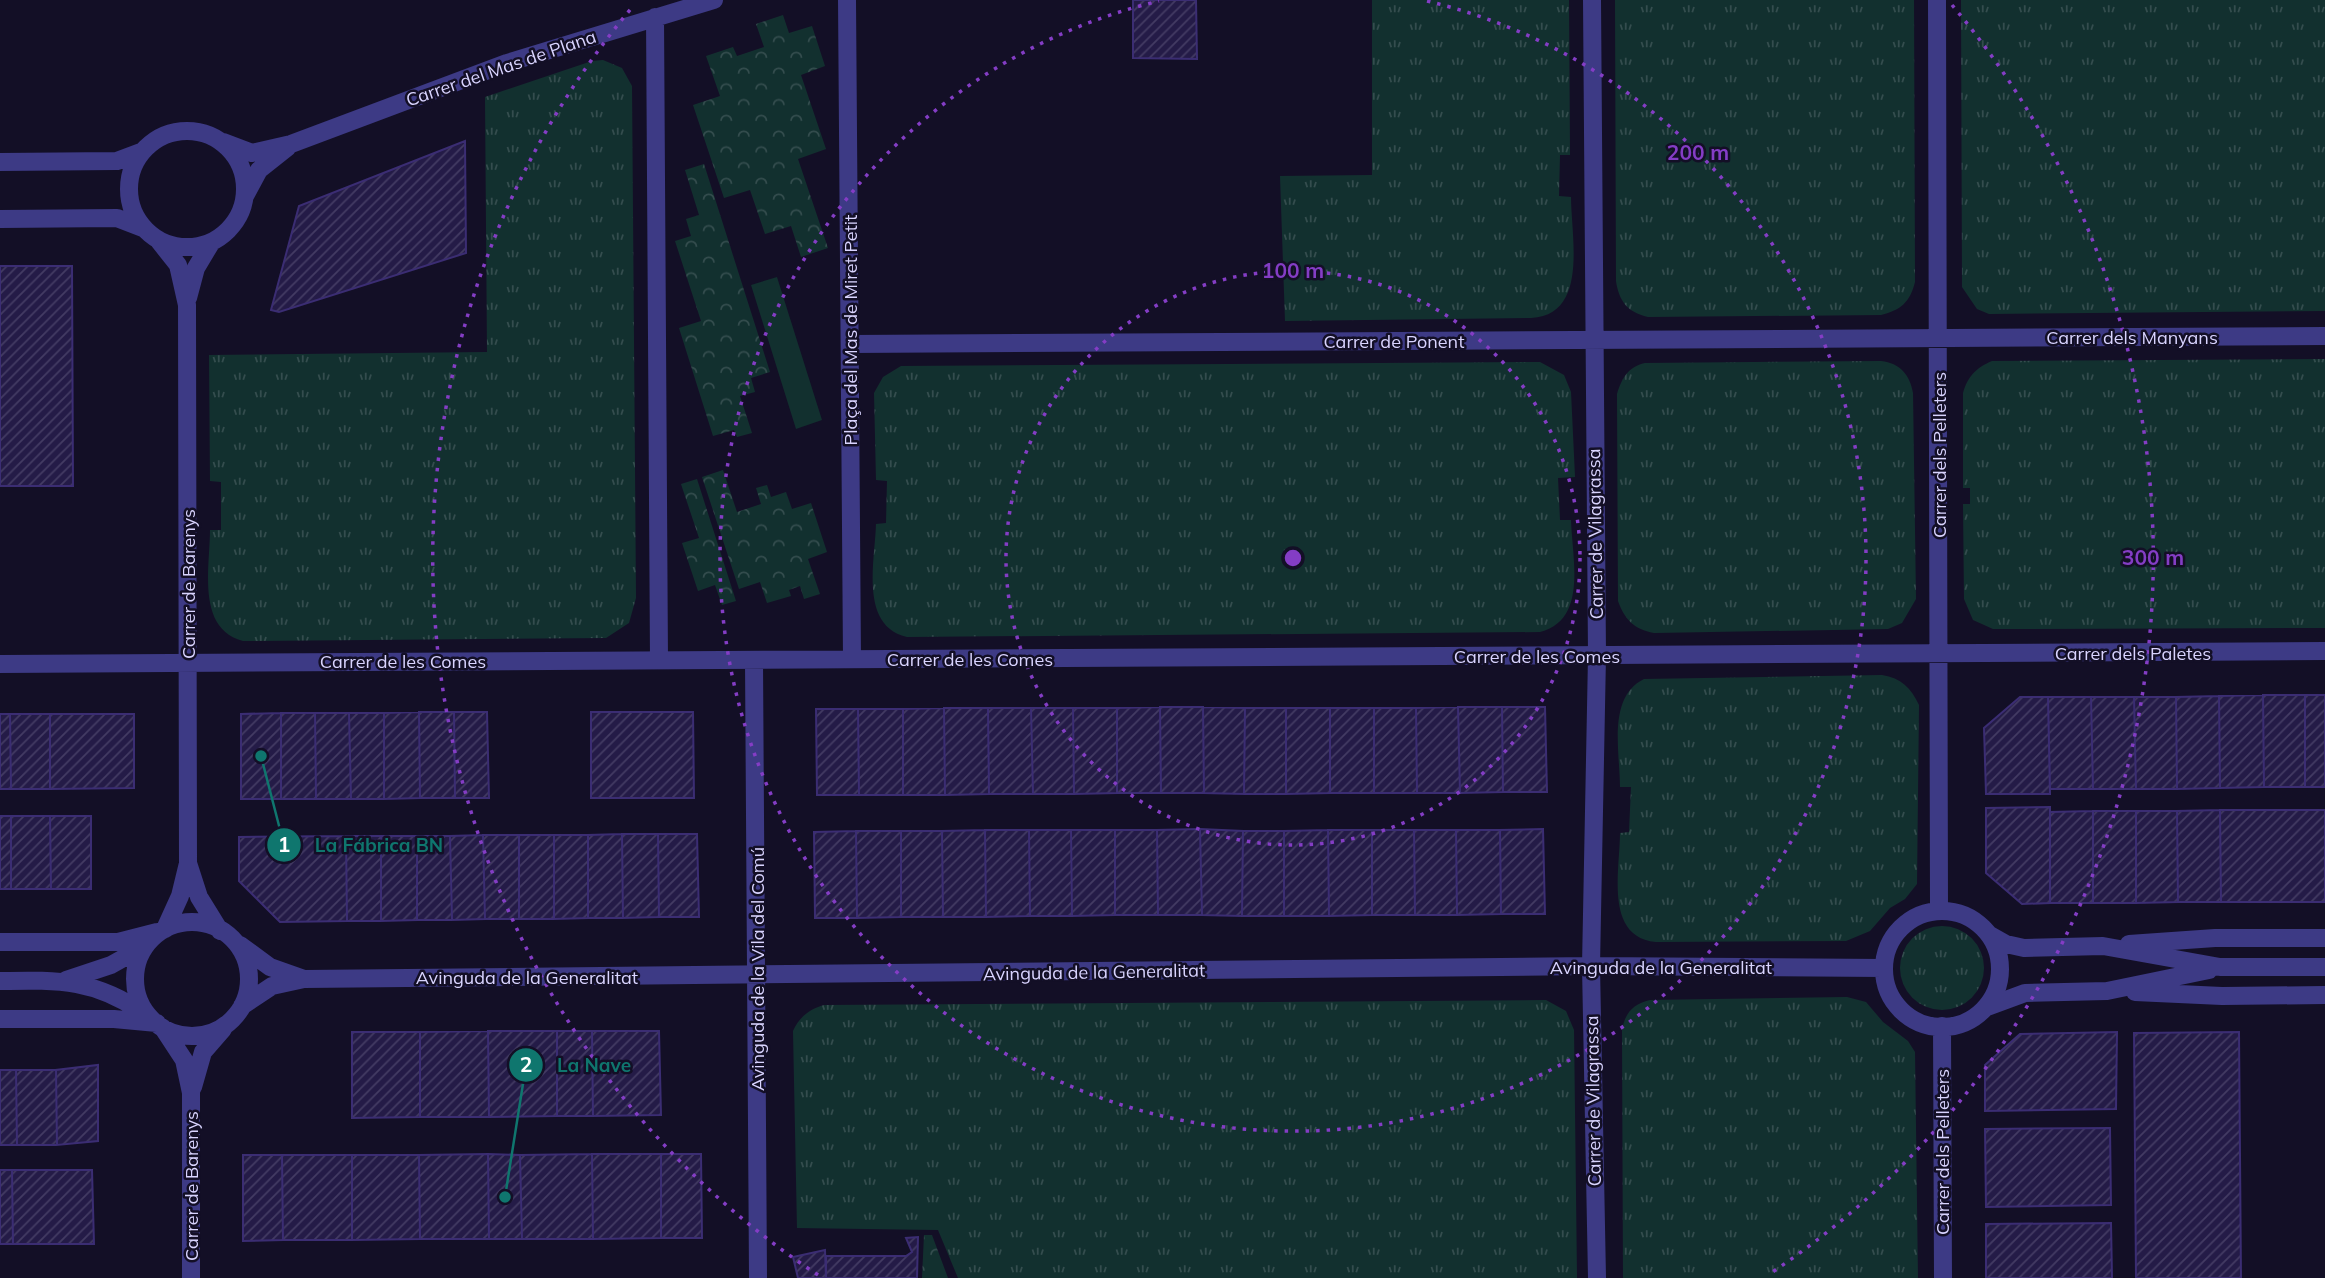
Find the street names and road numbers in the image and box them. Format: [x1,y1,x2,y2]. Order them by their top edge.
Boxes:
street label: Carrer del Mas de Plana [403,25,599,111]
street label: Plaça del Mas de Miret Petit [839,215,862,445]
street label: Carrer dels Manyans [2046,326,2218,349]
street label: Carrer de Ponent [1324,330,1464,353]
street label: Carrer dels Pelleters [1928,372,1951,538]
street label: Carrer de Vilagrassa [1582,448,1608,620]
street label: Carrer de Barenys [177,509,200,659]
street label: Carrer dels Paletes [2055,642,2211,665]
street label: Carrer de les Comes [1454,645,1620,668]
street label: Carrer de les Comes [887,648,1053,671]
street label: Carrer de les Comes [320,650,486,673]
street label: Avinguda de la Vila del Comú [746,847,769,1091]
street label: Avinguda de la Generalitat [1550,956,1772,979]
street label: Avinguda de la Generalitat [983,959,1205,985]
street label: Avinguda de la Generalitat [416,966,638,989]
street label: Carrer de Vilagrassa [1580,1015,1606,1187]
street label: Carrer dels Pelleters [1931,1069,1954,1235]
street label: Carrer de Barenys [180,1111,203,1261]

